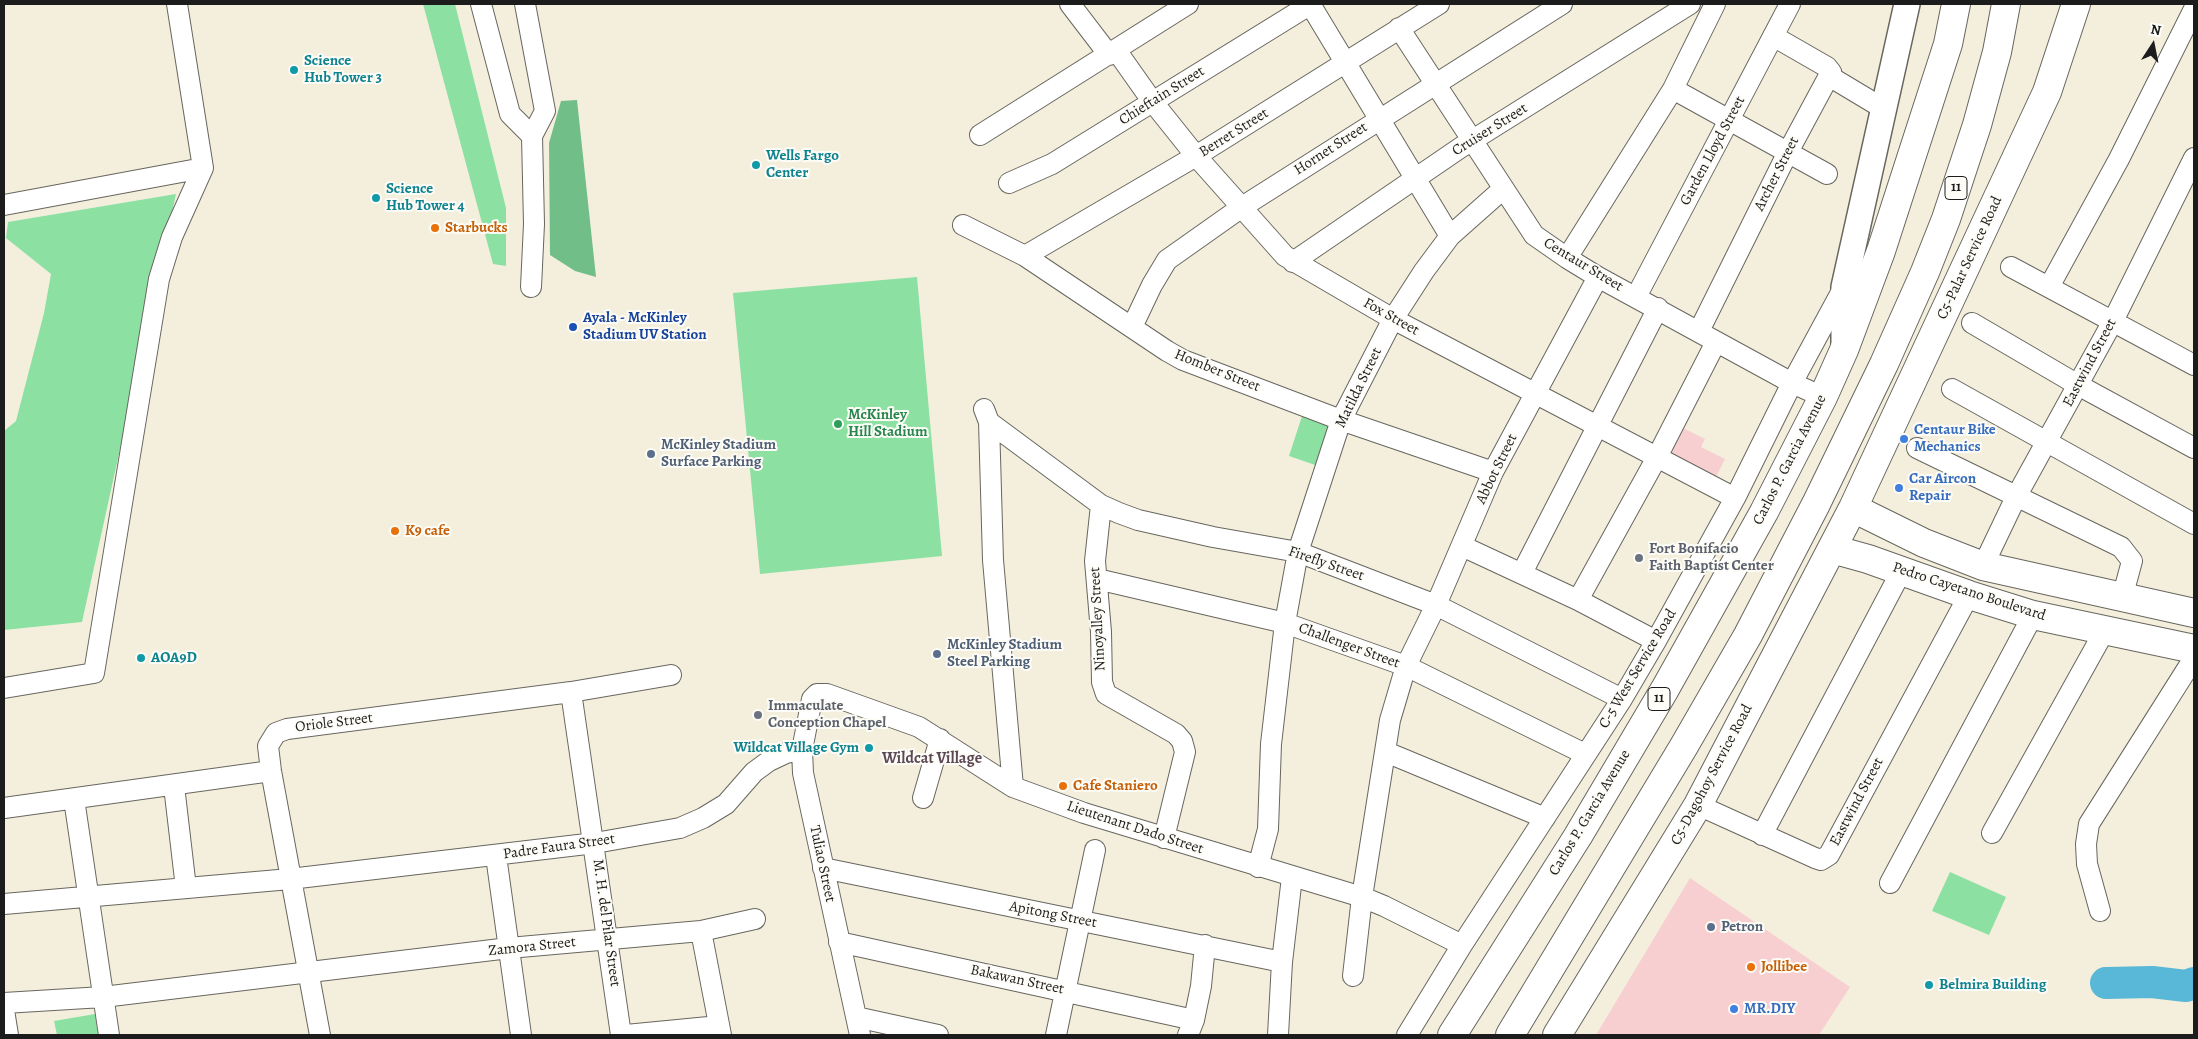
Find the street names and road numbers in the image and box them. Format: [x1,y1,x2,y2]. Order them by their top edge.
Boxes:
street label: Chieftain Street [1116,63,1208,129]
street label: Garden Lloyd Street [1677,93,1749,209]
street label: Cruiser Street [1449,100,1531,160]
street label: Berret Street [1196,105,1272,161]
street label: Hornet Street [1291,119,1371,179]
street label: Archer Street [1751,134,1803,214]
road number: 11 [1945,177,1967,200]
street label: C5-Palar Service Road [1934,194,2006,322]
street label: Centaur Street [1540,234,1626,296]
street label: Fox Street [1360,294,1422,340]
street label: Eastwind Street [2059,316,2121,410]
street label: Matilda Street [1332,345,1386,431]
street label: Homber Street [1171,346,1263,396]
street label: Carlos P. Garcia Avenue [1749,392,1831,528]
street label: Abbot Street [1472,431,1522,507]
street label: Firefly Street [1286,543,1366,585]
street label: Pedro Cayetano Boulevard [1890,559,2048,625]
street label: Ninoyalley Street [1086,566,1110,672]
street label: C-5 West Service Road [1595,606,1681,732]
street label: Challenger Street [1296,619,1402,673]
road number: 11 [1648,688,1670,711]
street label: C5-Dagohoy Service Road [1667,702,1757,848]
street label: Oriole Street [294,709,374,737]
street label: Carlos P. Garcia Avenue [1545,747,1635,879]
street label: Eastwind Street [1826,755,1888,849]
street label: Lieutenant Dado Street [1064,797,1206,859]
street label: Tuliao Street [805,824,839,904]
street label: Padre Faura Street [502,830,616,864]
street label: M. H. del Pilar Street [588,858,624,988]
street label: Apitong Street [1008,898,1098,932]
street label: Zamora Street [487,933,577,961]
street label: Bakawan Street [969,961,1065,999]

